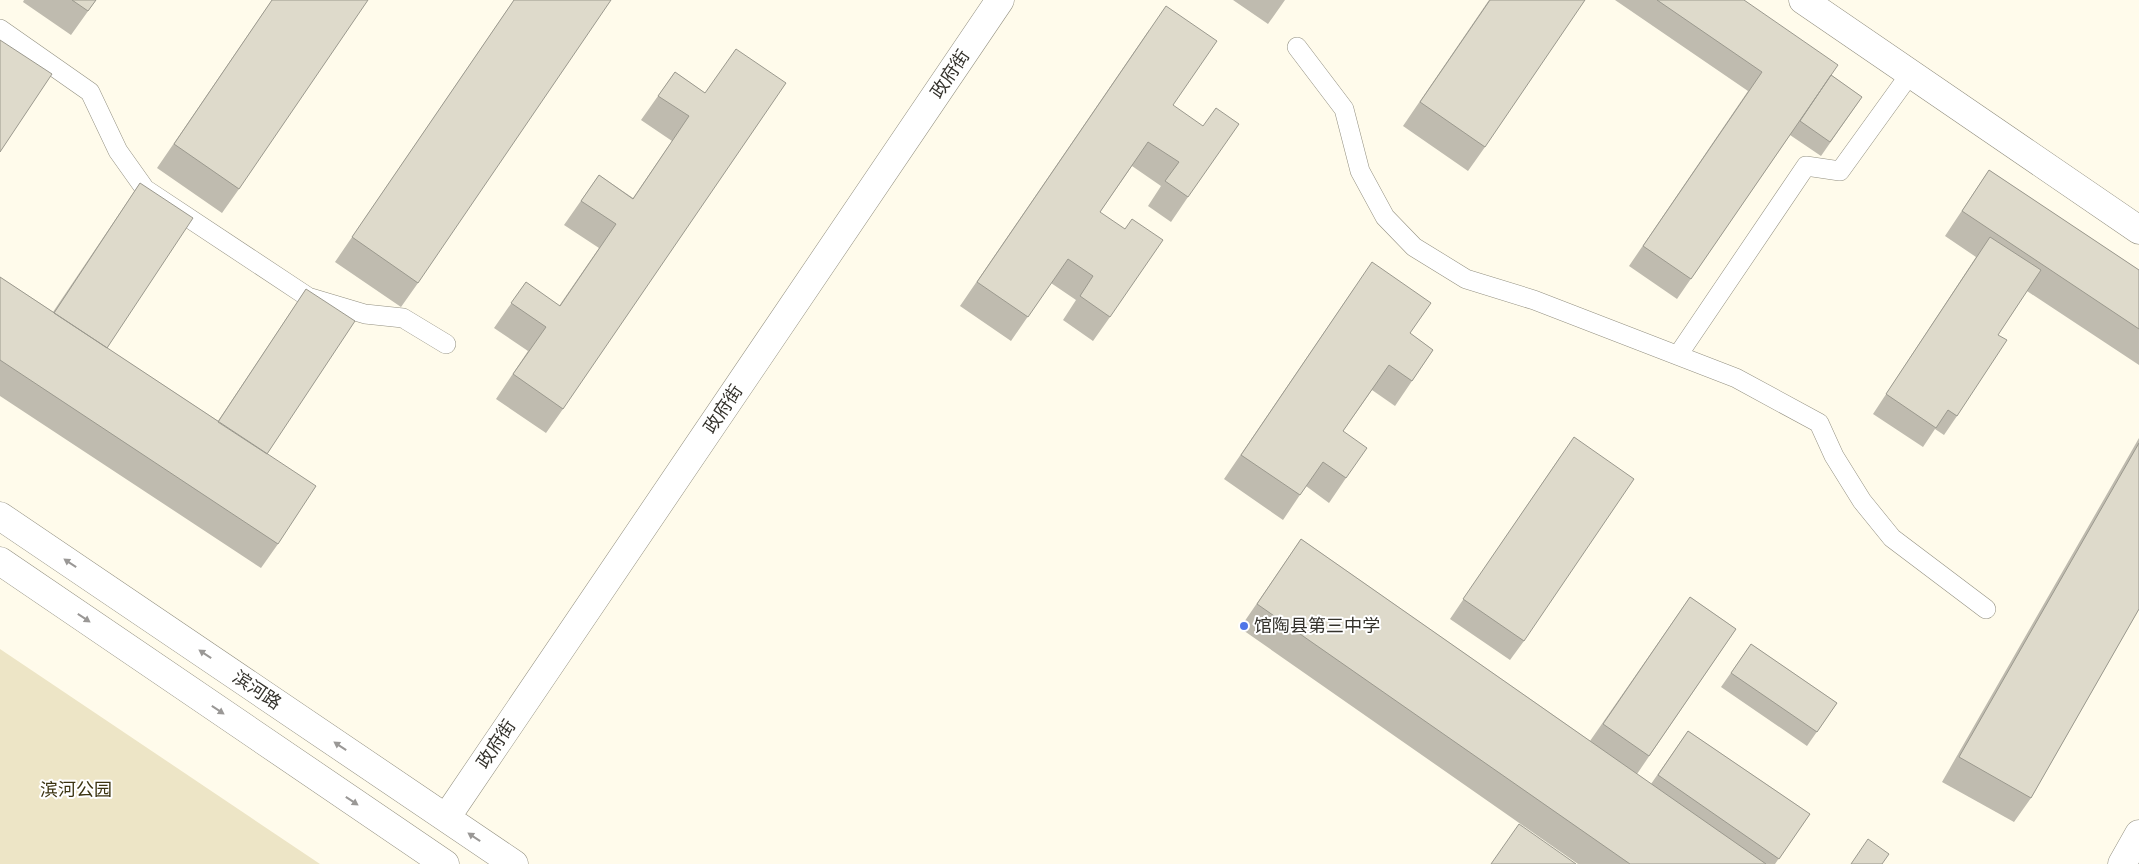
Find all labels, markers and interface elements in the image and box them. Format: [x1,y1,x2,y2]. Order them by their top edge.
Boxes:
street label: 政府街 [926,45,974,103]
street label: 政府街 [699,380,747,438]
one-way arrow [64,558,77,568]
one-way arrow [77,613,90,623]
place label: 馆陶县第三中学 [1254,615,1380,637]
marker: 馆陶县第三中学 [1238,620,1250,632]
one-way arrow [198,649,212,659]
street label: 滨河路 [228,666,286,714]
one-way arrow [211,705,225,715]
street label: 政府街 [472,715,520,773]
one-way arrow [333,741,346,750]
park label: 滨河公园 [40,779,112,801]
one-way arrow [346,796,359,806]
one-way arrow [467,832,481,842]

